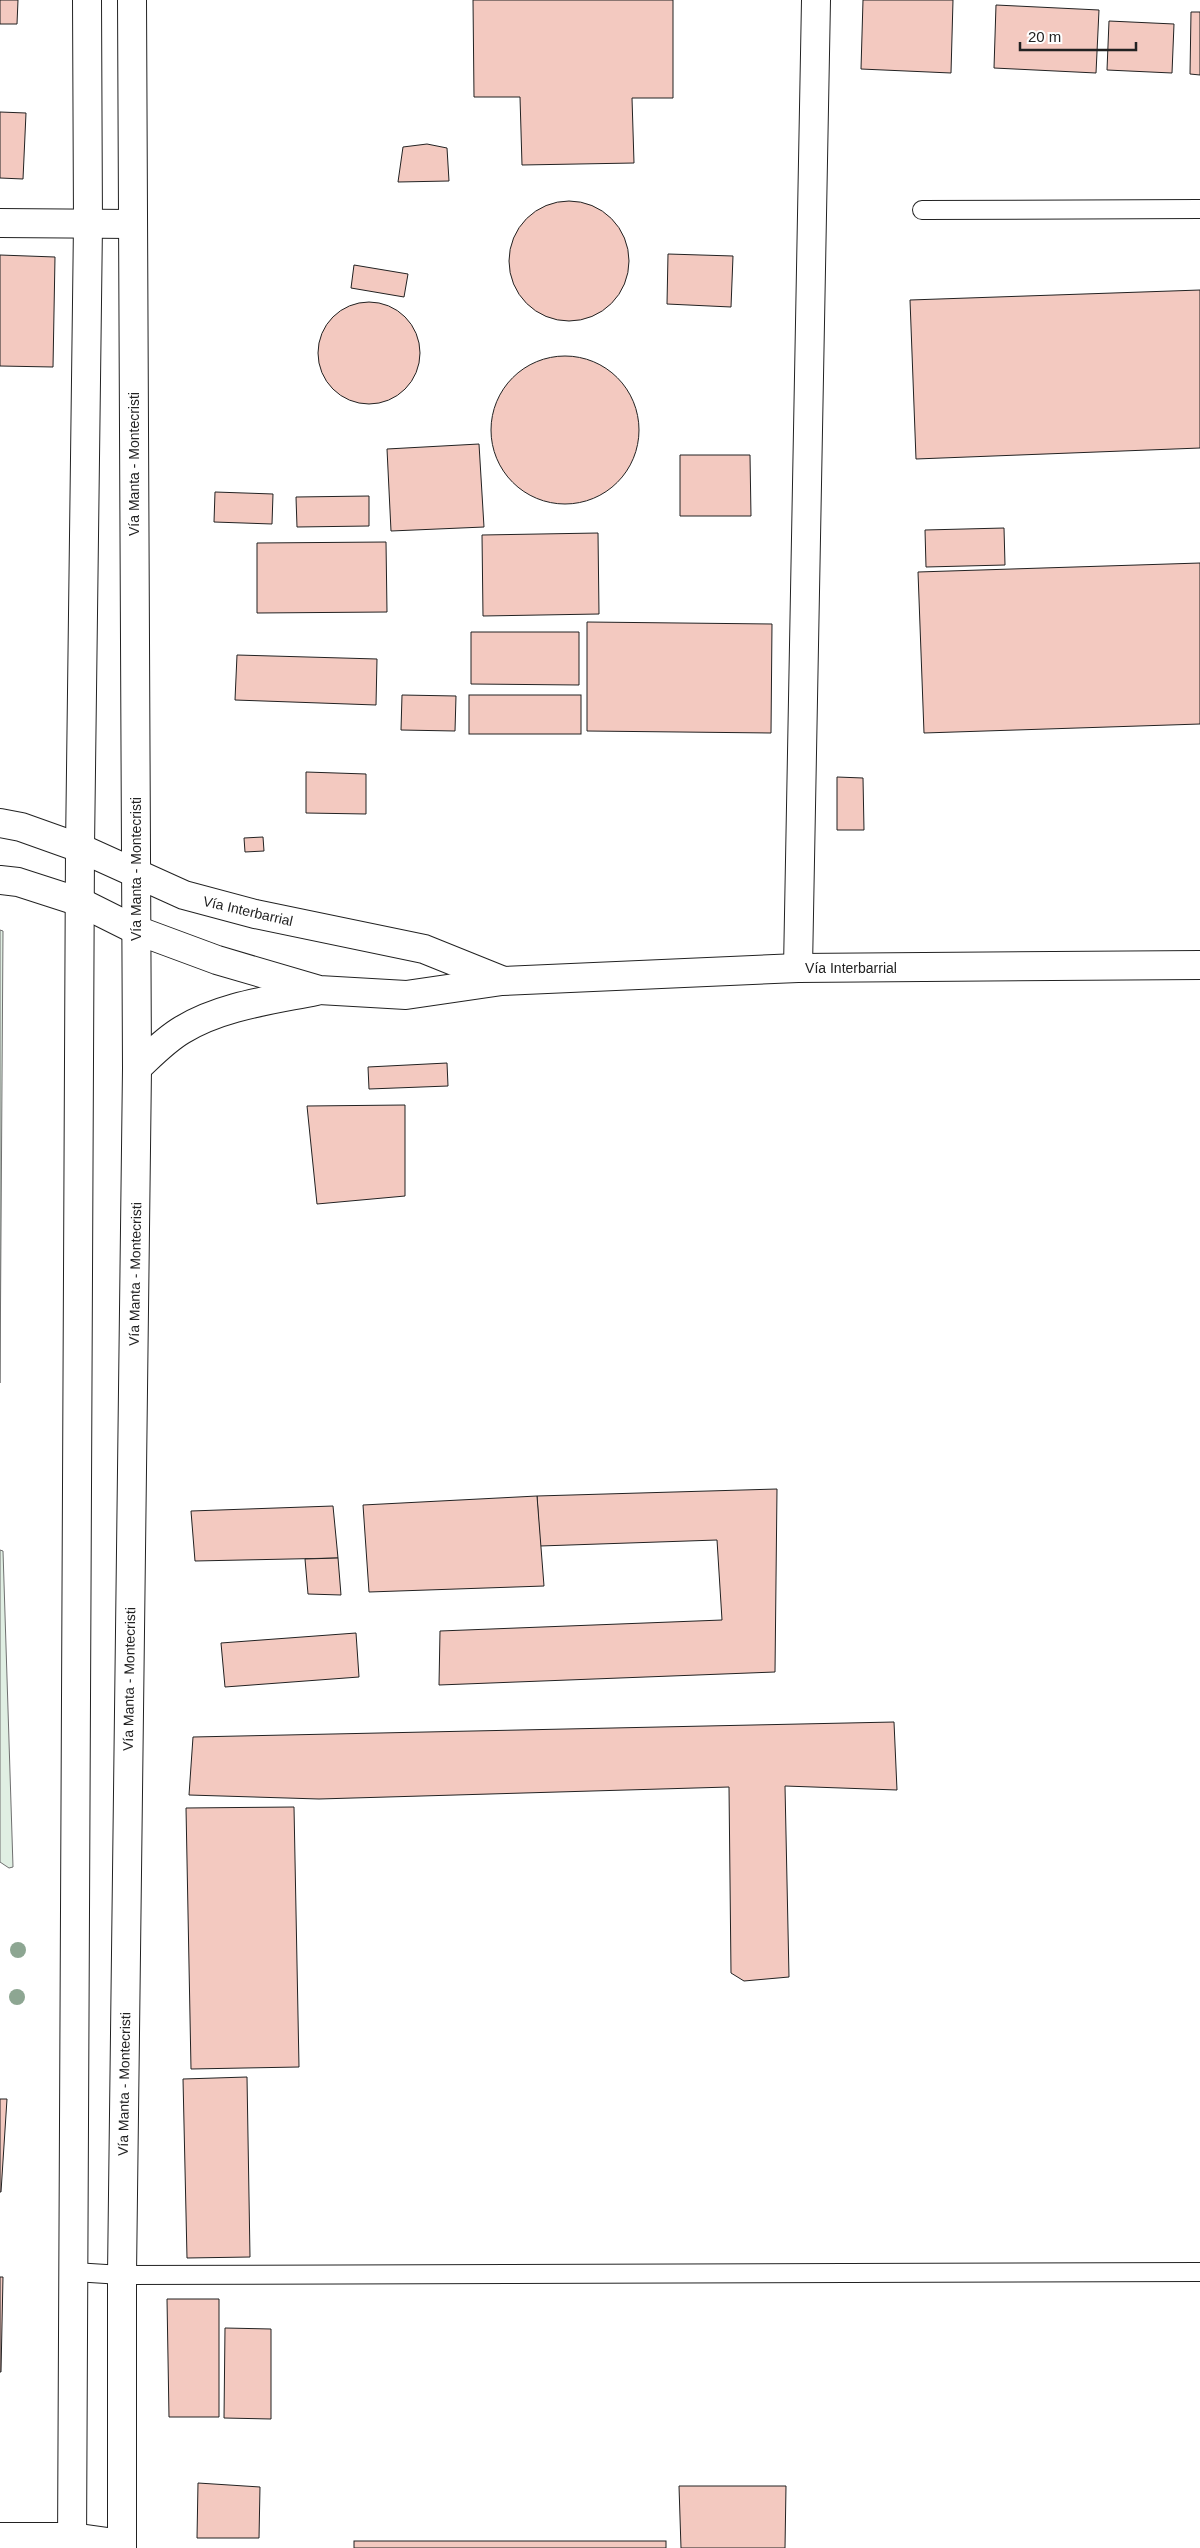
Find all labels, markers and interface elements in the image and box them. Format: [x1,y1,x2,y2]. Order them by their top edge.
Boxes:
scale bar [1020,20,1136,52]
text: 20 m [1028,28,1061,45]
street label: Vía Manta - Montecristi [126,392,142,536]
street label: Vía Manta - Montecristi [128,797,144,941]
street label: Vía Interbarrial [201,893,295,929]
street label: Vía Interbarrial [805,960,897,976]
street label: Vía Manta - Montecristi [126,1202,144,1346]
street label: Vía Manta - Montecristi [120,1607,138,1751]
street label: Vía Manta - Montecristi [115,2012,133,2156]

